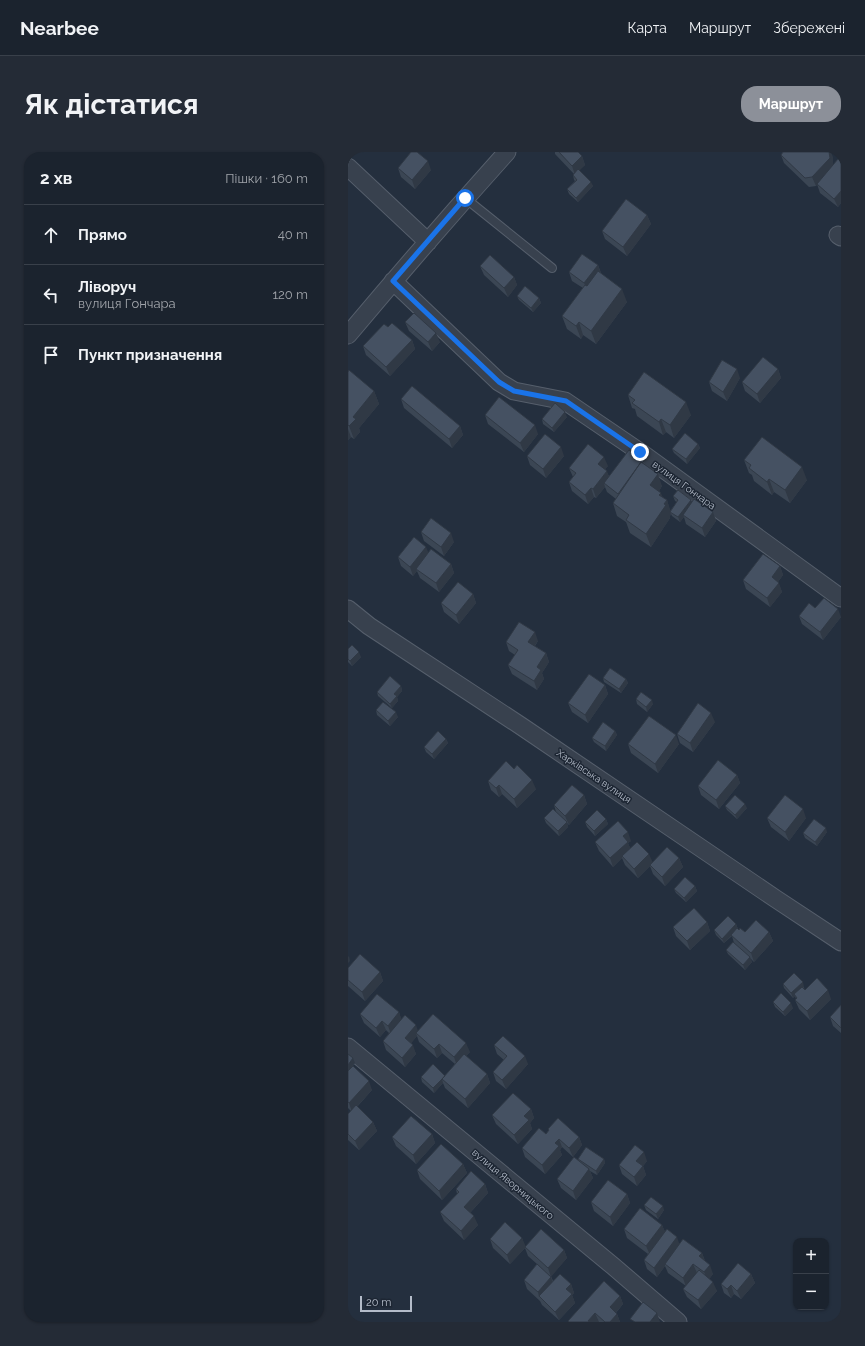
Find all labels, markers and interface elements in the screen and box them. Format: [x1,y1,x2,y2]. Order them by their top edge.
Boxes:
text: Nearbee [20,17,99,39]
text: Карта [628,20,667,36]
text: Маршрут [689,20,751,36]
text: Збережені [773,20,845,36]
button: Маршрут [741,86,841,122]
text: Як дістатися [24,88,198,121]
text: 2 хв [40,168,72,188]
text: Пішки · 160 m [225,171,308,186]
route start [456,189,474,207]
icon: ahead [40,224,62,246]
text: Прямо [78,226,127,244]
text: 40 m [278,227,308,242]
text: Ліворуч [78,278,136,296]
icon: left [40,284,62,306]
text: 120 m [272,287,308,302]
text: вулиця Гончара [78,296,176,311]
icon: arrive [40,344,62,366]
text: Пункт призначення [78,346,222,364]
route end [631,443,649,461]
street label: вулиця Гончара [650,458,718,512]
street label: Харківська вулиця [555,747,633,805]
street label: вулиця Яворницького [470,1147,556,1221]
map controls [793,1238,829,1310]
button: + [793,1238,829,1274]
button: − [793,1274,829,1310]
scale bar [360,1294,412,1313]
text: 20 m [366,1296,391,1309]

